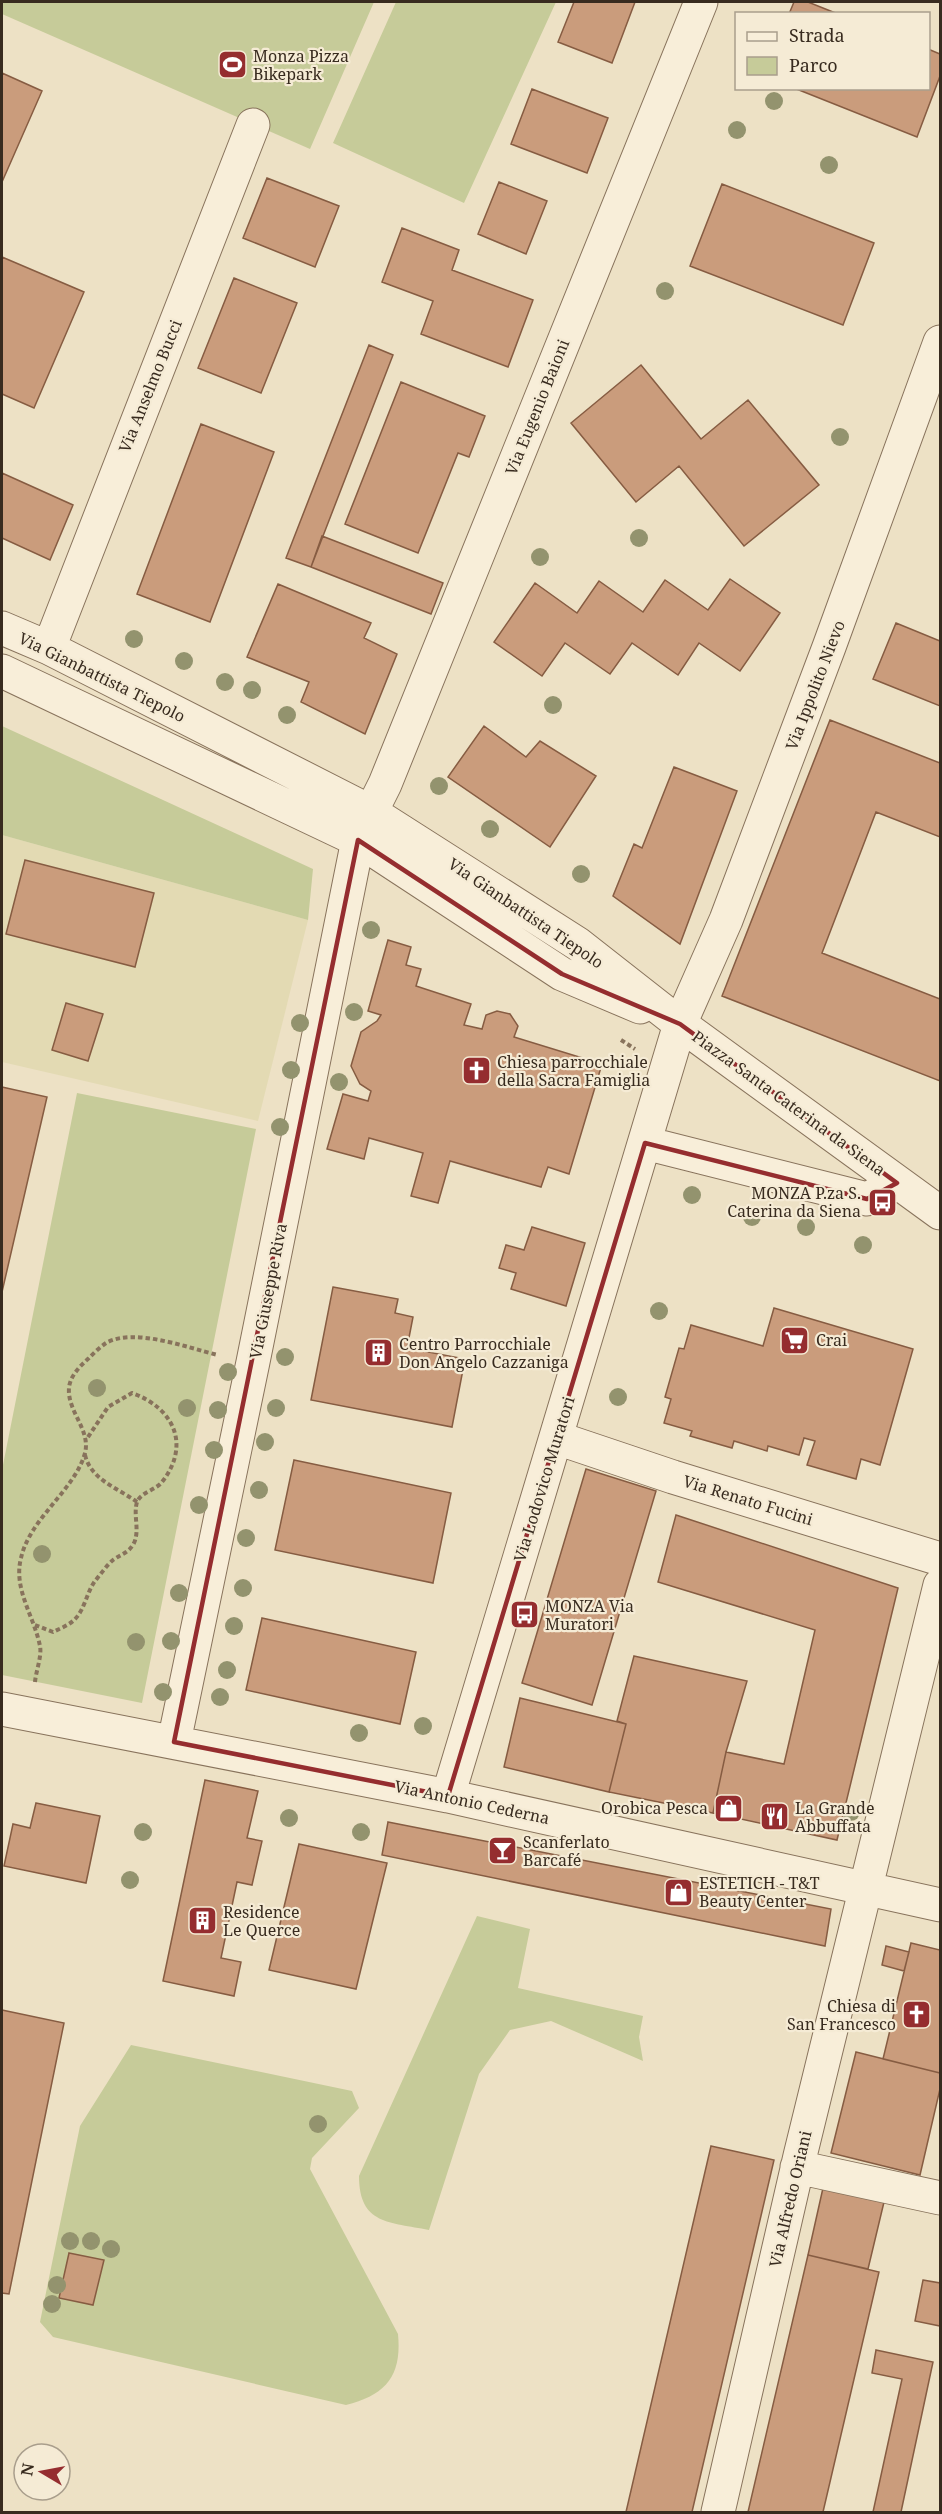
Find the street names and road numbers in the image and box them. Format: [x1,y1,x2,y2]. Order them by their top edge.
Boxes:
street label: Via Anselmo Bucci [113,316,187,456]
street label: Via Eugenio Baioni [500,336,574,478]
street label: Via Ippolito Nievo [780,617,850,753]
street label: Via Gianbattista Tiepolo [15,627,189,727]
street label: Via Gianbattista Tiepolo [444,853,608,973]
street label: Piazza Santa Caterina da Siena [688,1025,890,1181]
street label: Via Giuseppe Riva [244,1221,292,1361]
street label: Via Lodovico Muratori [508,1394,580,1564]
street label: Via Renato Fucini [680,1470,816,1530]
street label: Via Antonio Cederna [392,1775,552,1829]
street label: Via Alfredo Oriani [764,2129,816,2269]

